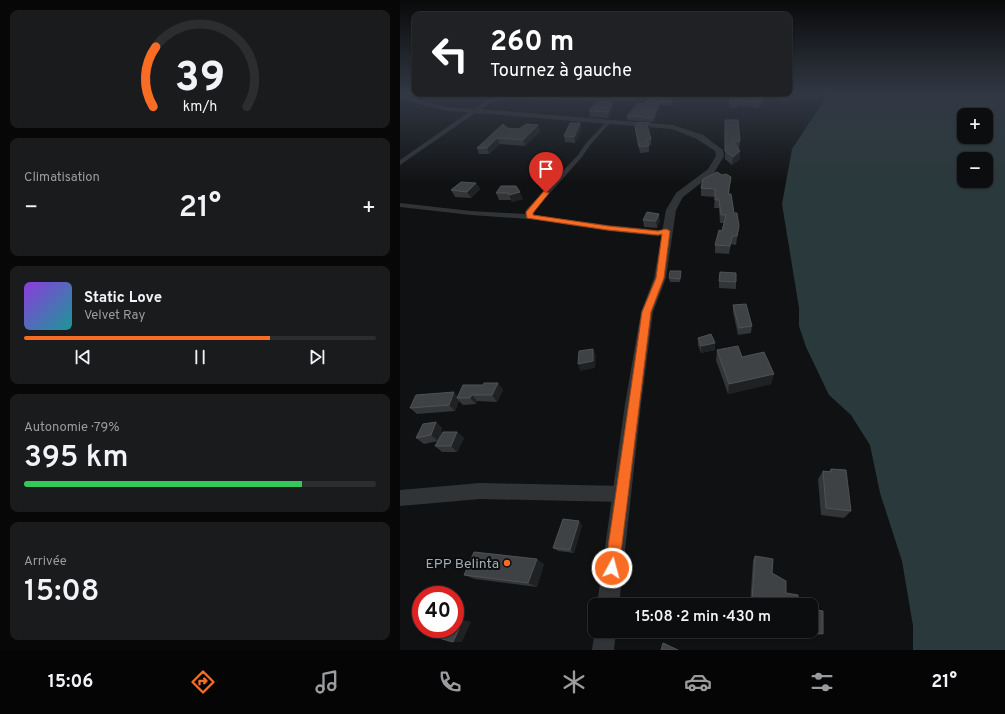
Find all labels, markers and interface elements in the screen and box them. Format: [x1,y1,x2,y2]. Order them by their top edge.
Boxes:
text: 260 m [490,25,574,61]
icon: left [424,28,476,80]
text: 39 [175,53,225,106]
text: Tournez à gauche [490,60,632,83]
text: km/h [183,98,217,116]
map controls [957,108,993,188]
button: + [957,108,993,144]
pin [529,152,563,193]
button: − [957,152,993,188]
icon: arrive [535,158,557,180]
text: Climatisation [24,170,100,186]
text: 21° [179,190,221,227]
text: − [24,195,38,222]
text: + [362,195,376,222]
text: Static Love [84,289,162,308]
text: Velvet Ray [84,308,145,324]
icon: previous [72,346,94,368]
icon: pause [189,346,211,368]
icon: next [306,346,328,368]
text: Autonomie · 79% [24,420,120,436]
text: 395 km [24,440,128,477]
position arrow [591,547,633,589]
text: Arrivée [24,554,67,570]
place label: EPP Belinta [426,556,499,573]
marker: EPP Belinta [502,558,512,568]
text: 15:08 [24,574,100,611]
speed limit sign: 40 [412,586,464,638]
text: 15:08 · 2 min · 430 m [635,608,771,627]
icon: directions [189,668,217,696]
icon: music [313,668,341,696]
icon: phone [436,668,464,696]
icon: climate [560,668,588,696]
icon: car [684,668,712,696]
icon: filters [808,668,836,696]
text: 15:06 [48,671,93,694]
text: 21° [931,671,957,694]

